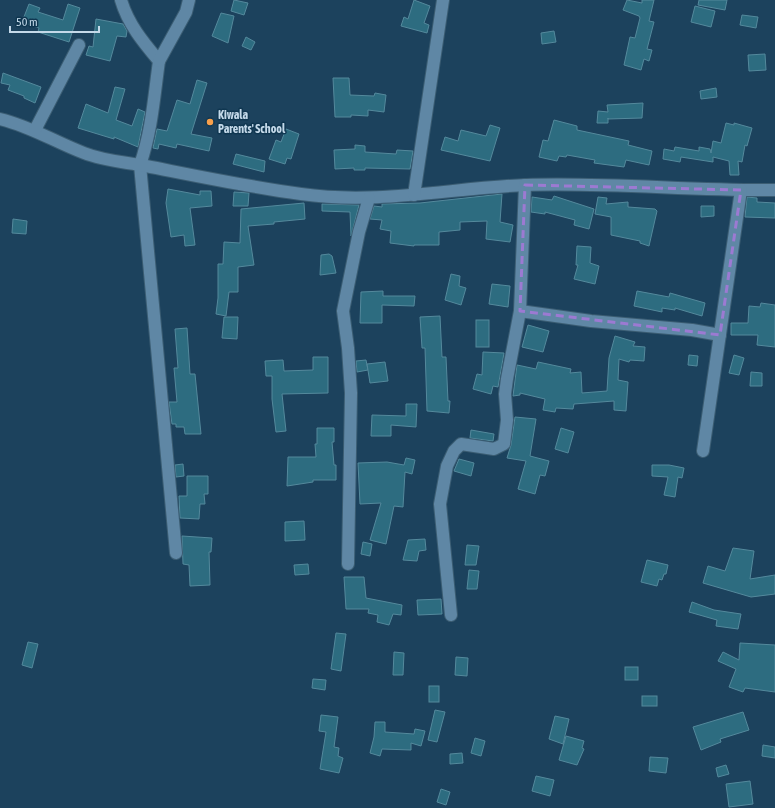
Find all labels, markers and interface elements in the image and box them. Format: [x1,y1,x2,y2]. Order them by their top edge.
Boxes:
scale bar [10,8,99,34]
text: 50 m [16,15,38,29]
place label: Kiwala Parents' School [218,108,286,136]
marker: Kiwala Parents' School [205,117,215,127]

